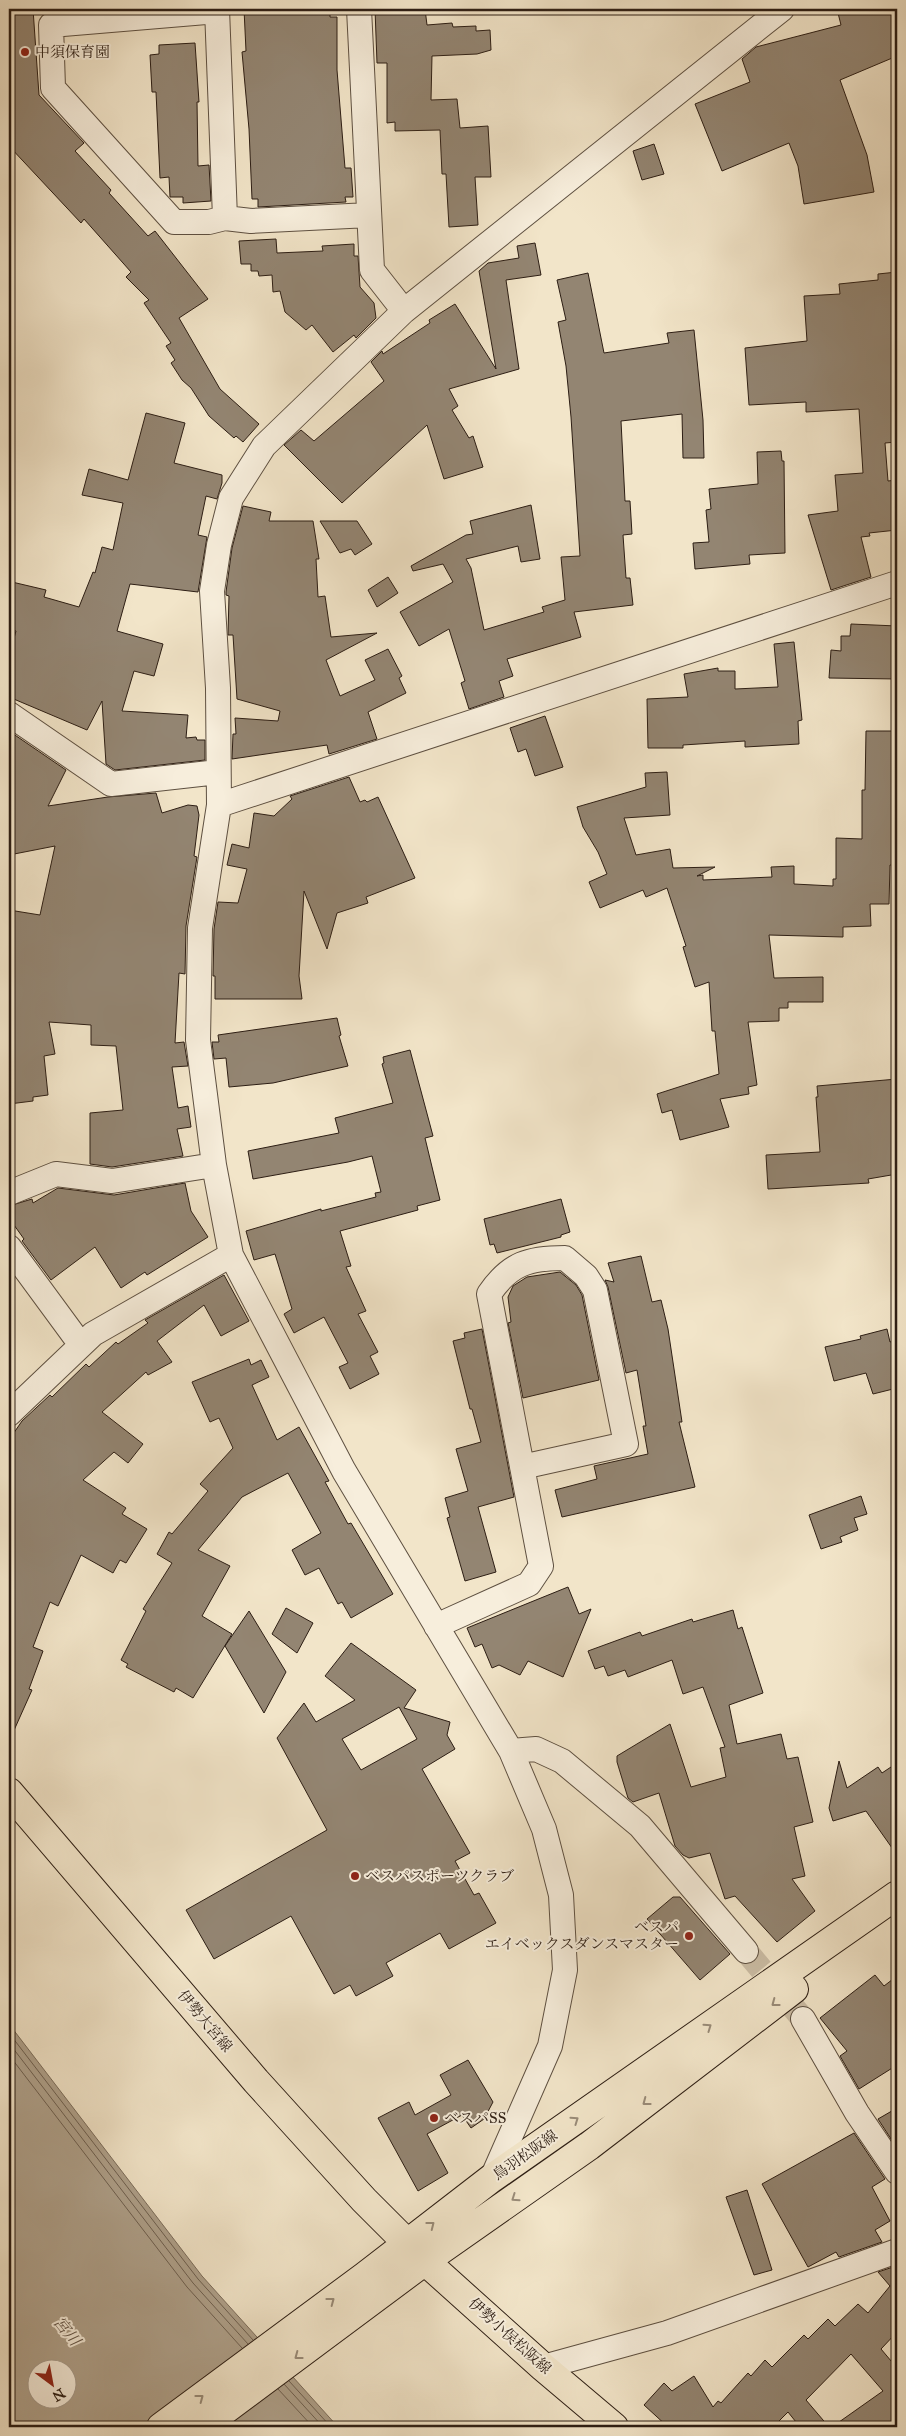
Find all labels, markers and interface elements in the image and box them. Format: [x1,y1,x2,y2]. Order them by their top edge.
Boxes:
place label: 中須保育園 [35,43,110,61]
marker: 中須保育園 [19,46,31,58]
place label: ベスパスポーツクラブ [365,1867,514,1885]
marker: ベスパスポーツクラブ [349,1870,361,1882]
place label: ベスパ エイベックスダンスマスター [485,1918,679,1953]
marker: ベスパ エイベックスダンスマスター [683,1930,695,1942]
street label: 伊勢大宮線 [174,1986,236,2056]
one-way arrow [772,1998,781,2006]
one-way arrow [702,2024,712,2033]
one-way arrow [642,2096,652,2105]
place label: ベスパSS [444,2109,506,2127]
marker: ベスパSS [428,2112,440,2124]
one-way arrow [569,2117,579,2126]
street label: 鳥羽松阪線 [489,2126,561,2184]
one-way arrow [511,2192,520,2201]
one-way arrow [425,2222,435,2231]
street label: 伊勢小俣松阪線 [465,2294,555,2378]
one-way arrow [325,2299,334,2307]
water label: 宮川 [50,2313,86,2351]
one-way arrow [295,2351,304,2359]
north arrow [28,2358,78,2408]
text: N [49,2384,68,2405]
one-way arrow [194,2395,204,2404]

